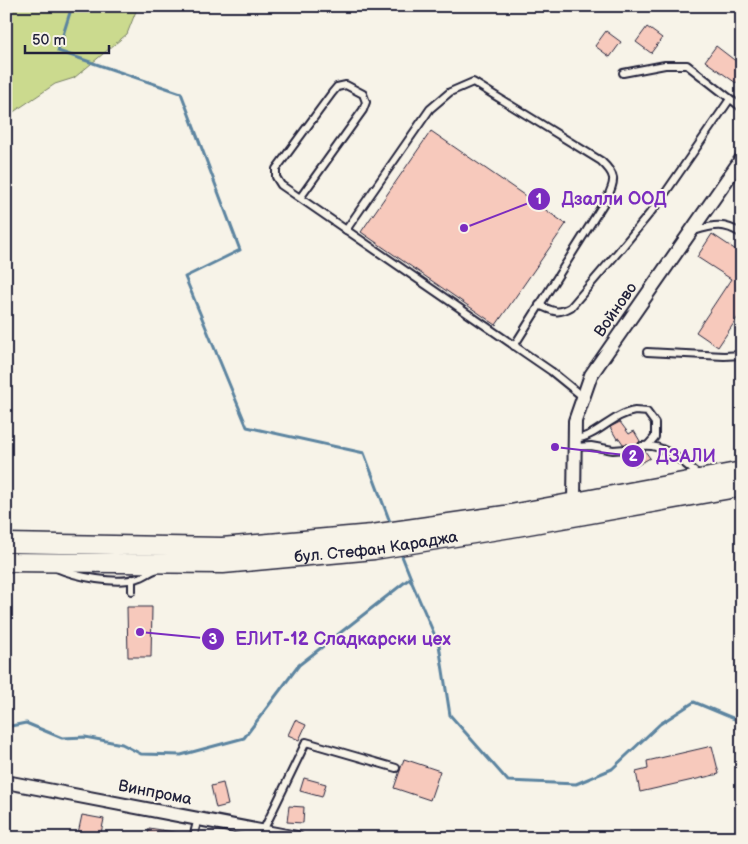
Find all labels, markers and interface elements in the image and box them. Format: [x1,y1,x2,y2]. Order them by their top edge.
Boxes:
scale bar [25,22,109,54]
text: 50 m [32,31,66,50]
callout: Дзалли ООД [526,183,676,216]
text: Дзалли ООД [561,189,667,210]
text: 1 [536,190,542,209]
street label: Войново [590,279,642,341]
callout: ДЗАЛИ [621,440,726,473]
text: ДЗАЛИ [656,446,716,467]
text: 2 [629,447,638,466]
street label: бул. Стефан Караджа [294,527,460,567]
callout: ЕЛИТ-12 Сладкарски цех [201,622,461,655]
text: ЕЛИТ-12 Сладкарски цех [235,629,452,650]
text: 3 [209,630,218,649]
street label: Винпрома [116,777,194,810]

